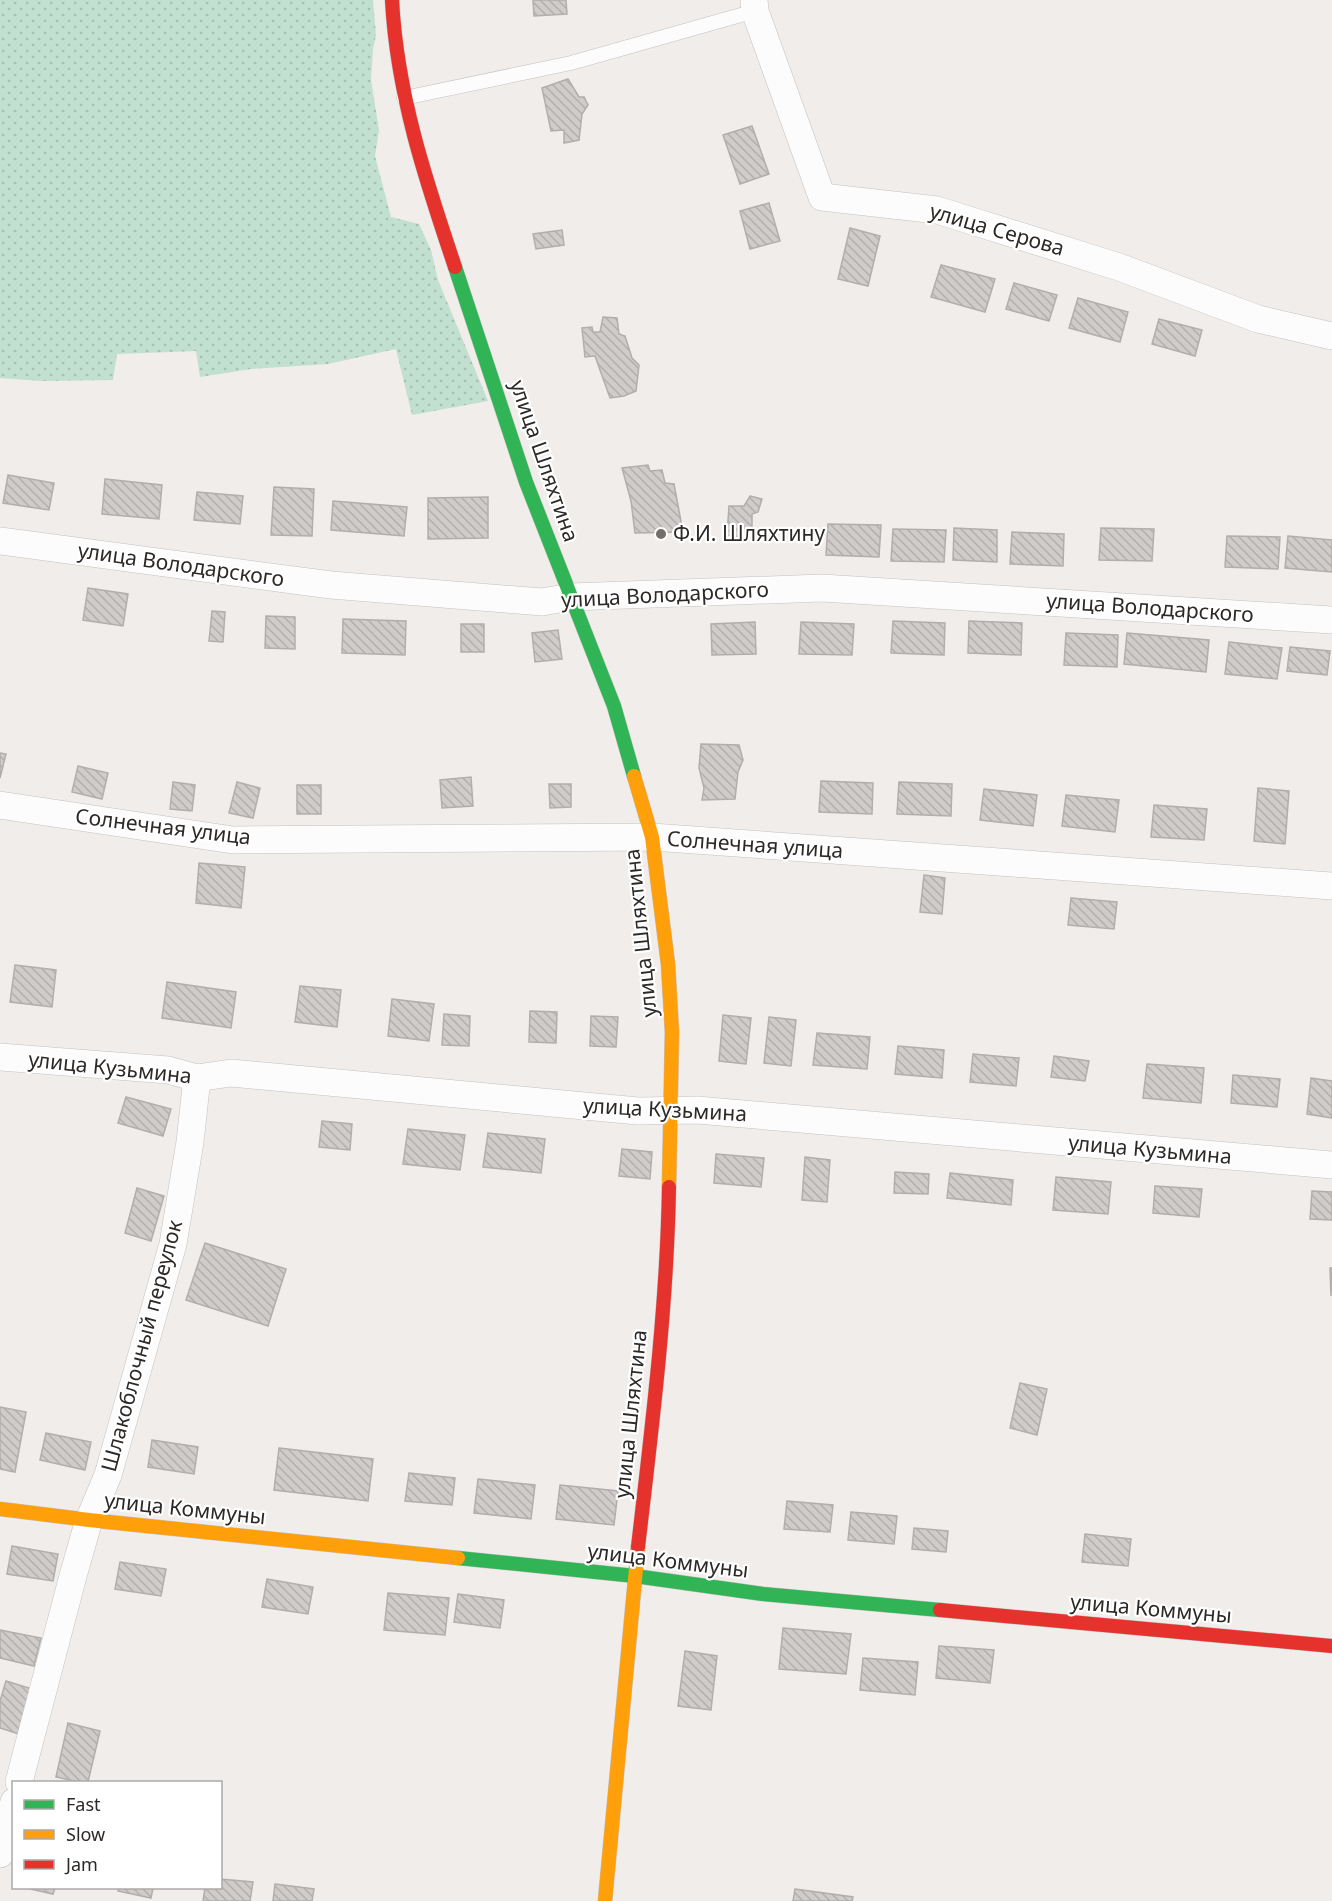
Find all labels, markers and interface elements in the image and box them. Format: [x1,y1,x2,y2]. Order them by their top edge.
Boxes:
street label: улица Серова [927,196,1068,262]
street label: улица Шляхтина [504,376,586,545]
place label: Ф.И. Шляхтину [673,519,826,547]
marker: Ф.И. Шляхтину [654,527,668,541]
street label: улица Володарского [76,536,286,592]
street label: улица Володарского [560,575,769,613]
street label: улица Володарского [1045,586,1255,628]
street label: Солнечная улица [74,801,252,851]
street label: Солнечная улица [666,824,844,864]
street label: улица Шляхтина [617,847,663,1019]
street label: улица Кузьмина [27,1045,193,1090]
street label: улица Кузьмина [582,1091,748,1127]
street label: улица Кузьмина [1067,1128,1233,1170]
street label: Шлакоблочный переулок [94,1217,188,1475]
street label: улица Шляхтина [607,1328,653,1500]
street label: улица Коммуны [103,1486,267,1530]
street label: улица Коммуны [586,1536,750,1584]
street label: улица Коммуны [1069,1587,1233,1629]
legend [12,1781,222,1889]
text: Fast [66,1792,101,1816]
text: Slow [66,1822,105,1846]
text: Jam [64,1852,98,1876]

